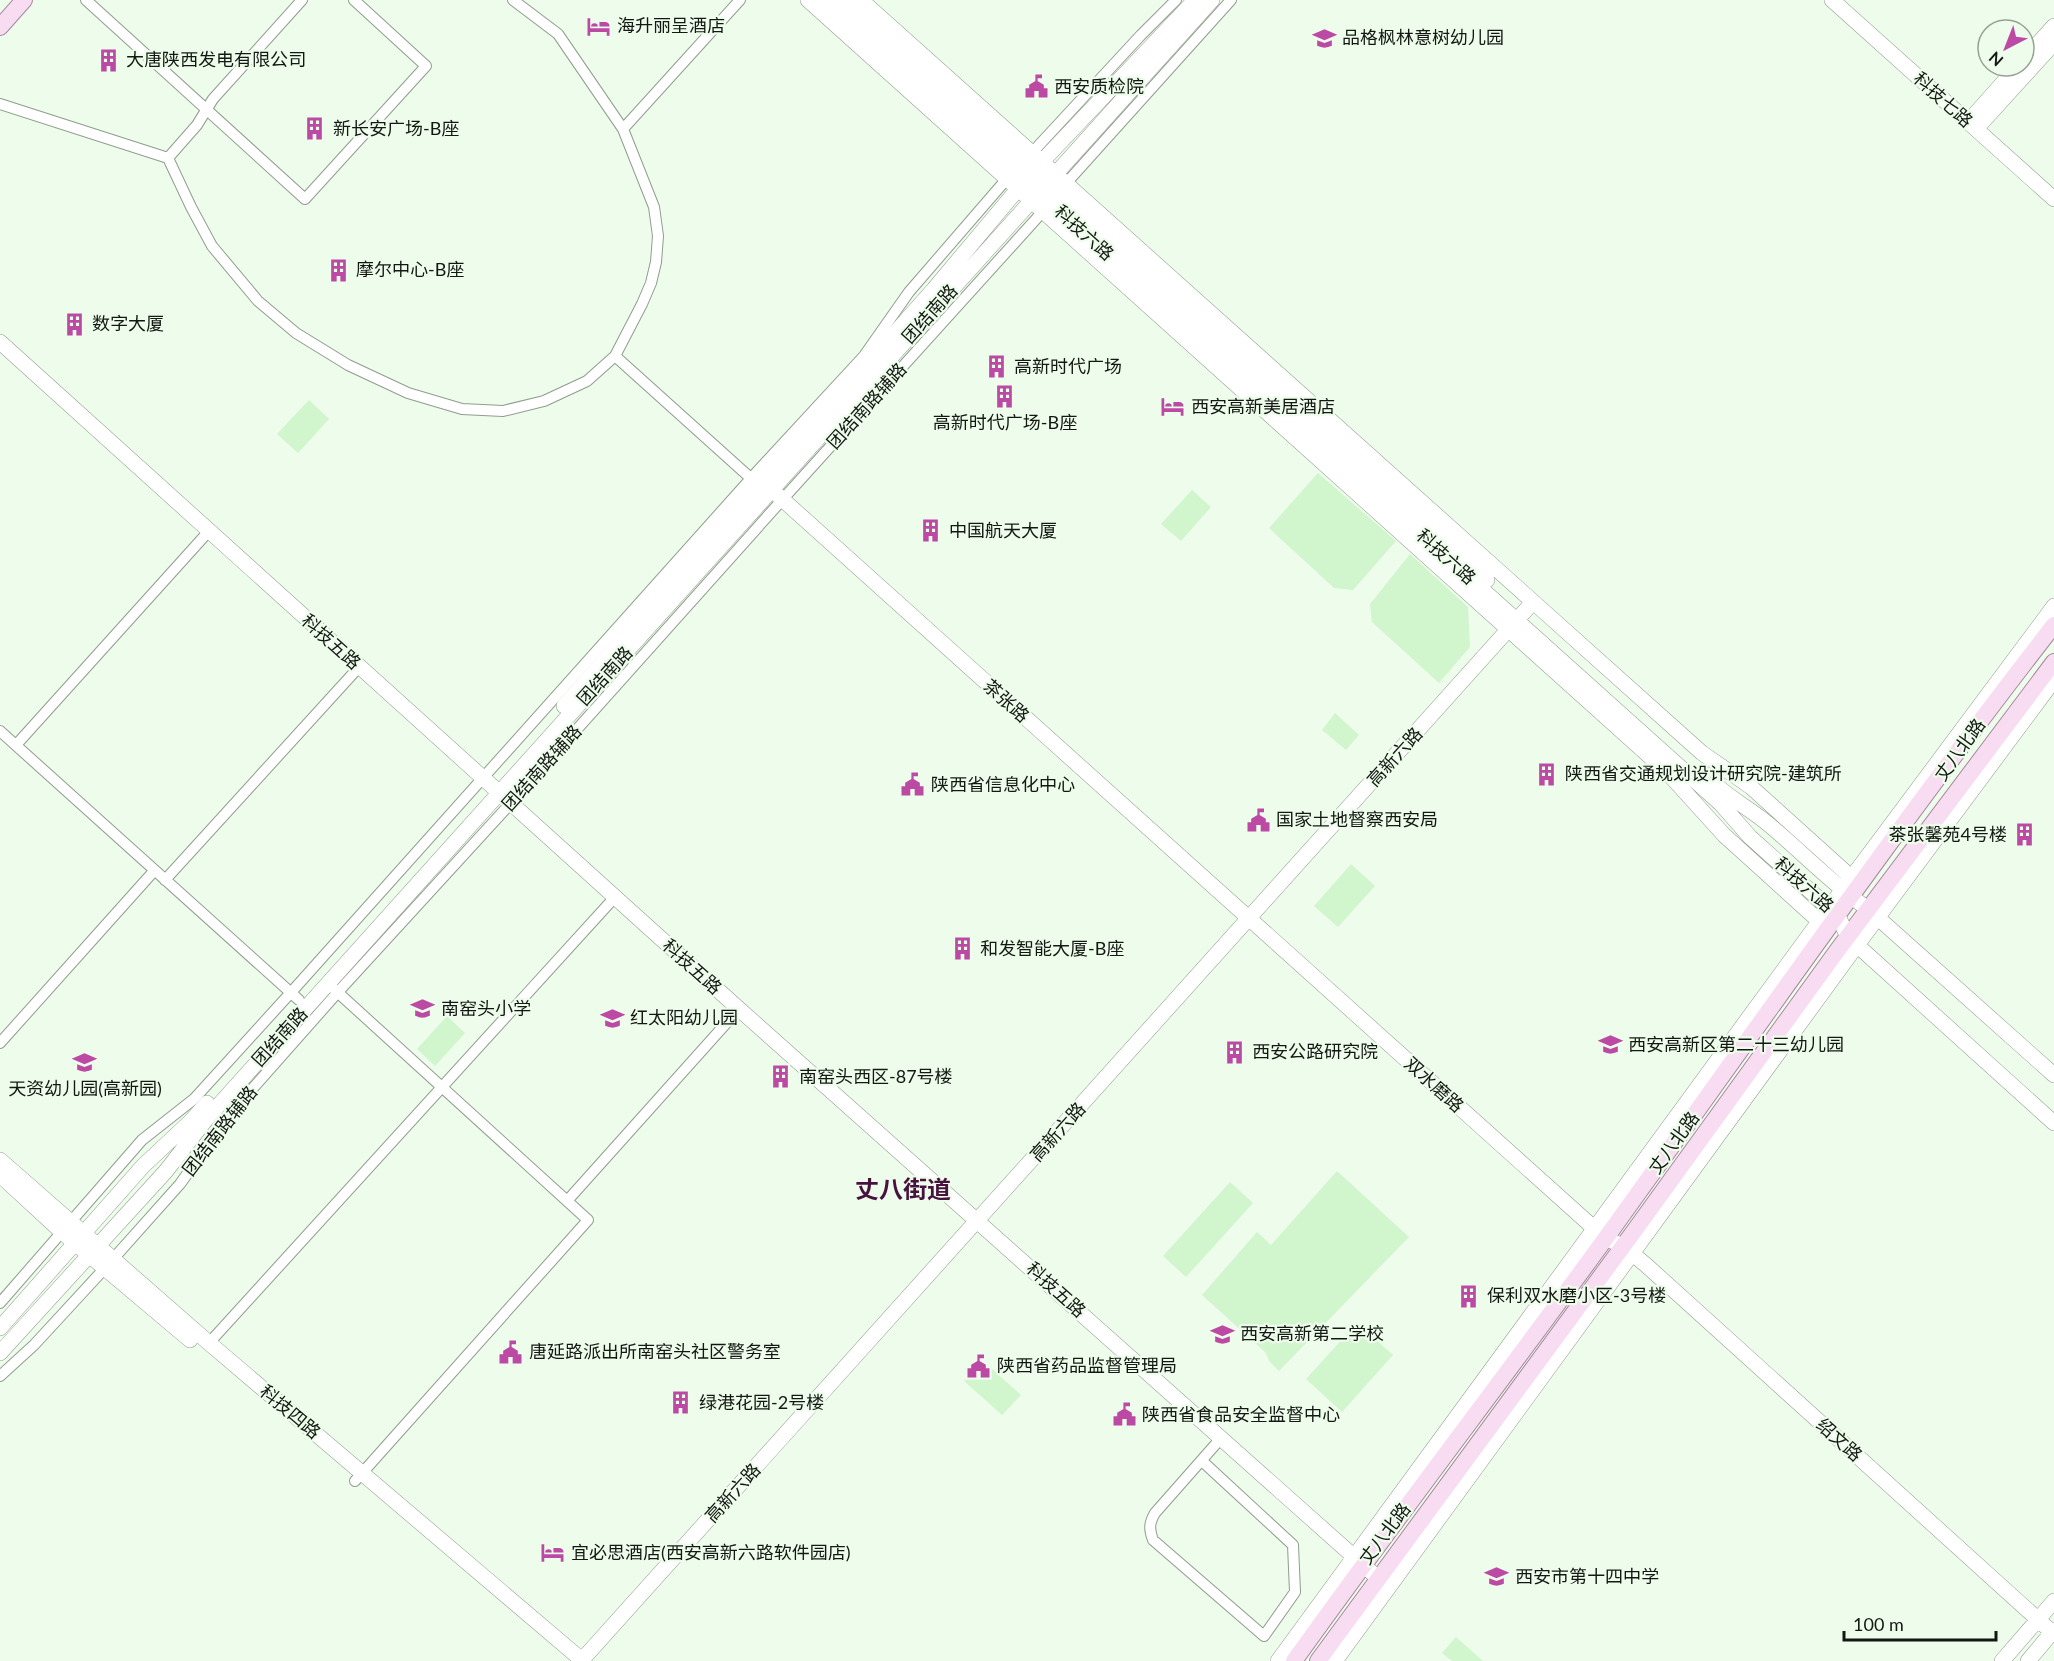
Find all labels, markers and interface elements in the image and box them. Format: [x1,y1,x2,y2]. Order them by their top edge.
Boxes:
hotel icon: 海升丽呈酒店 [586,13,612,39]
place label: 海升丽呈酒店 [617,14,725,36]
north arrow [1976,18,2036,78]
school or university icon: 品格枫林意树幼儿园 [1311,25,1337,51]
place label: 品格枫林意树幼儿园 [1342,26,1504,48]
building icon: 大唐陕西发电有限公司 [95,47,121,73]
place label: 大唐陕西发电有限公司 [126,48,306,70]
text: N [1985,48,2007,71]
street label: 科技七路 [1910,67,1978,132]
public building icon: 西安质检院 [1023,74,1049,100]
place label: 西安质检院 [1054,75,1144,97]
building icon: 新长安广场-B座 [302,116,328,142]
place label: 新长安广场-B座 [333,117,459,139]
street label: 科技六路 [1051,200,1119,265]
building icon: 摩尔中心-B座 [325,257,351,283]
place label: 摩尔中心-B座 [356,258,464,280]
street label: 团结南路 [897,279,962,347]
building icon: 数字大厦 [61,311,87,337]
place label: 数字大厦 [92,312,164,334]
building icon: 高新时代广场 [983,354,1009,380]
place label: 高新时代广场 [1014,355,1122,377]
street label: 团结南路辅路 [822,358,911,453]
building icon: 高新时代广场-B座 [992,384,1018,410]
hotel icon: 西安高新美居酒店 [1160,394,1186,420]
place label: 西安高新美居酒店 [1191,395,1335,417]
place label: 高新时代广场-B座 [933,411,1077,433]
building icon: 中国航天大厦 [918,518,944,544]
place label: 中国航天大厦 [949,519,1057,541]
street label: 科技六路 [1413,524,1481,589]
street label: 科技五路 [298,609,366,674]
street label: 团结南路 [572,641,637,709]
street label: 茶张路 [979,674,1034,726]
street label: 丈八北路 [1929,714,1989,785]
street label: 团结南路辅路 [497,720,586,815]
street label: 高新六路 [1362,722,1427,790]
building icon: 陕西省交通规划设计研究院-建筑所 [1534,761,1560,787]
place label: 陕西省交通规划设计研究院-建筑所 [1565,762,1842,784]
public building icon: 陕西省信息化中心 [900,772,926,798]
place label: 陕西省信息化中心 [931,773,1075,795]
public building icon: 国家土地督察西安局 [1245,807,1271,833]
place label: 国家土地督察西安局 [1276,808,1438,830]
building icon: 茶张馨苑4号楼 [2012,822,2038,848]
place label: 茶张馨苑4号楼 [1889,823,2007,845]
street label: 科技六路 [1771,852,1839,917]
street label: 科技五路 [659,934,727,999]
building icon: 和发智能大厦-B座 [949,936,975,962]
place label: 和发智能大厦-B座 [980,937,1124,959]
school or university icon: 南窑头小学 [410,996,436,1022]
place label: 南窑头小学 [441,997,531,1019]
street label: 团结南路 [247,1002,312,1070]
school or university icon: 红太阳幼儿园 [599,1005,625,1031]
place label: 红太阳幼儿园 [630,1006,738,1028]
school or university icon: 西安高新区第二十三幼儿园 [1597,1032,1623,1058]
place label: 西安高新区第二十三幼儿园 [1628,1033,1844,1055]
building icon: 西安公路研究院 [1221,1039,1247,1065]
place label: 西安公路研究院 [1252,1040,1378,1062]
school or university icon: 天资幼儿园(高新园) [72,1050,98,1076]
street label: 双水磨路 [1401,1052,1469,1117]
building icon: 南窑头西区-87号楼 [768,1064,794,1090]
place label: 南窑头西区-87号楼 [799,1065,953,1087]
place label: 天资幼儿园(高新园) [8,1077,162,1099]
street label: 团结南路辅路 [177,1081,261,1180]
street label: 高新六路 [1025,1097,1090,1165]
street label: 丈八北路 [1643,1107,1703,1178]
district label: 丈八街道 [855,1174,951,1203]
street label: 科技五路 [1023,1257,1091,1322]
building icon: 保利双水磨小区-3号楼 [1456,1283,1482,1309]
place label: 保利双水磨小区-3号楼 [1487,1284,1666,1306]
school or university icon: 西安高新第二学校 [1209,1321,1235,1347]
place label: 西安高新第二学校 [1240,1322,1384,1344]
public building icon: 唐延路派出所南窑头社区警务室 [498,1339,524,1365]
place label: 唐延路派出所南窑头社区警务室 [529,1340,781,1362]
public building icon: 陕西省药品监督管理局 [966,1353,992,1379]
place label: 陕西省药品监督管理局 [997,1354,1177,1376]
street label: 科技四路 [256,1380,325,1443]
building icon: 绿港花园-2号楼 [668,1390,694,1416]
place label: 绿港花园-2号楼 [699,1391,824,1413]
public building icon: 陕西省食品安全监督中心 [1111,1402,1137,1428]
place label: 陕西省食品安全监督中心 [1142,1403,1340,1425]
street label: 绍文路 [1812,1413,1867,1465]
street label: 高新六路 [700,1458,765,1526]
street label: 丈八北路 [1354,1498,1415,1569]
hotel icon: 宜必思酒店(西安高新六路软件园店) [540,1540,566,1566]
place label: 宜必思酒店(西安高新六路软件园店) [571,1541,851,1563]
school or university icon: 西安市第十四中学 [1484,1564,1510,1590]
place label: 西安市第十四中学 [1515,1565,1659,1587]
scale bar [1844,1604,1996,1642]
text: 100 m [1853,1613,1904,1635]

